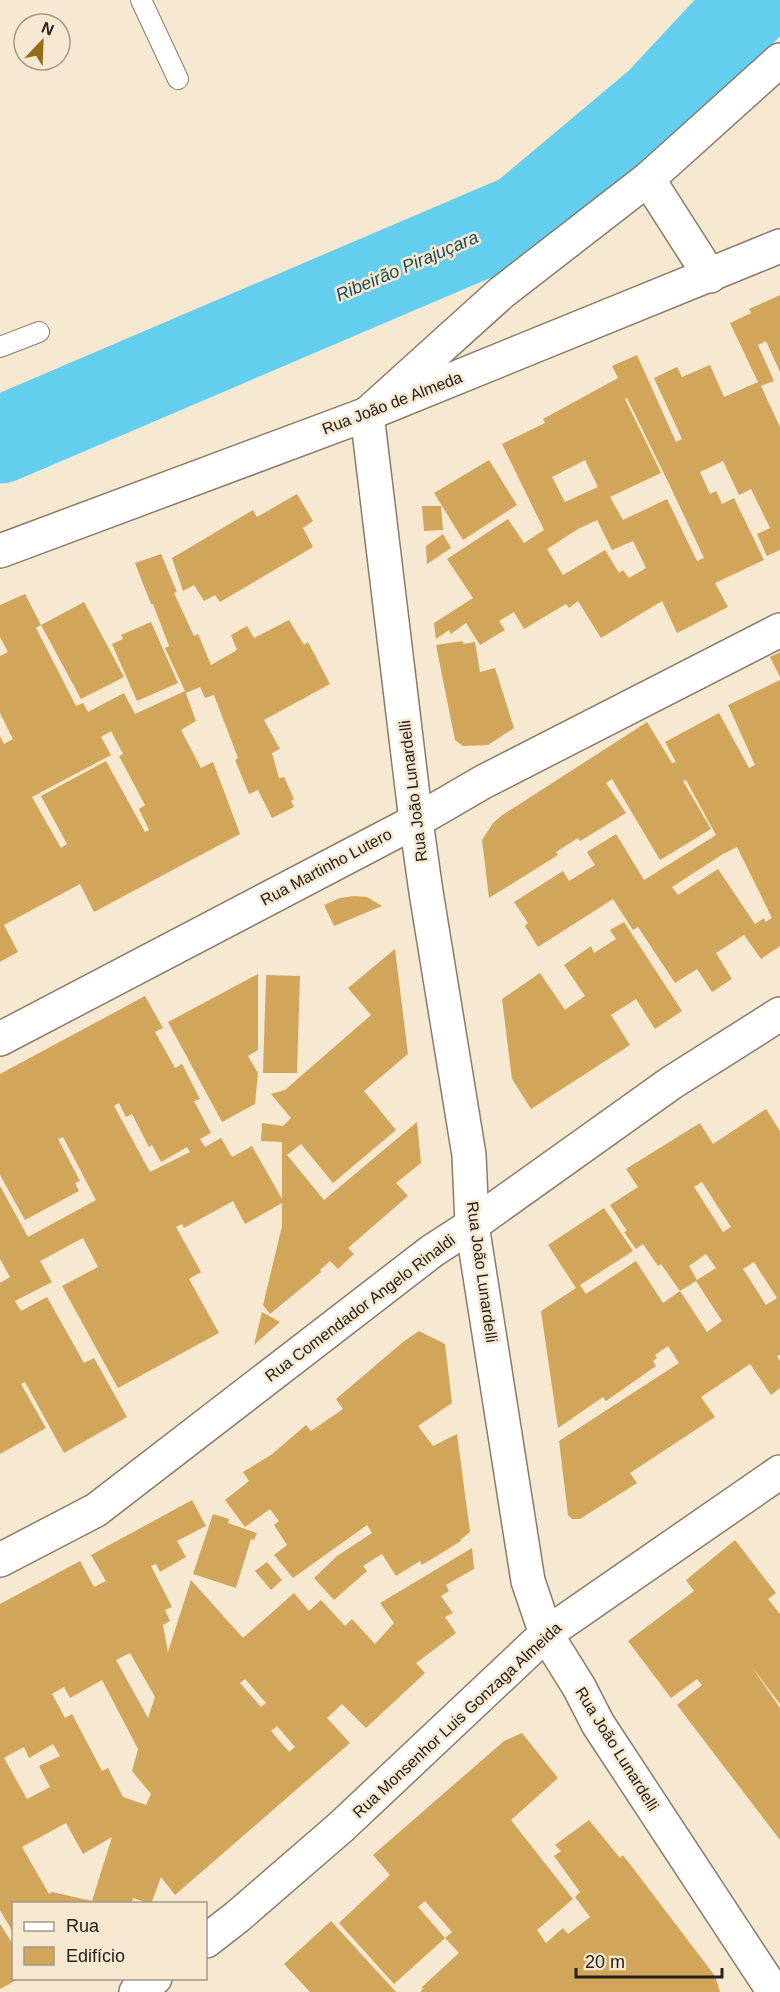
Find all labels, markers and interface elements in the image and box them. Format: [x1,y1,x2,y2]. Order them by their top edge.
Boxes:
north arrow [12,12,72,72]
text: N [39,19,56,39]
water label: Ribeirão Pirajuçara [333,227,481,305]
street label: Rua João de Almeda [320,368,464,438]
street label: Rua João Lunardelli [396,719,430,863]
street label: Rua Martinho Lutero [258,825,394,909]
street label: Rua João Lunardelli [464,1200,500,1344]
street label: Rua Comendador Angelo Rinaldi [262,1231,458,1385]
street label: Rua Monsenhor Luis Gonzaga Almeida [349,1619,565,1821]
street label: Rua João Lunardelli [572,1684,662,1814]
legend [12,1902,207,1980]
text: Rua [66,1916,100,1936]
scale bar [576,1941,722,1979]
text: Edifício [66,1946,125,1966]
text: 20 m [585,1952,625,1972]

